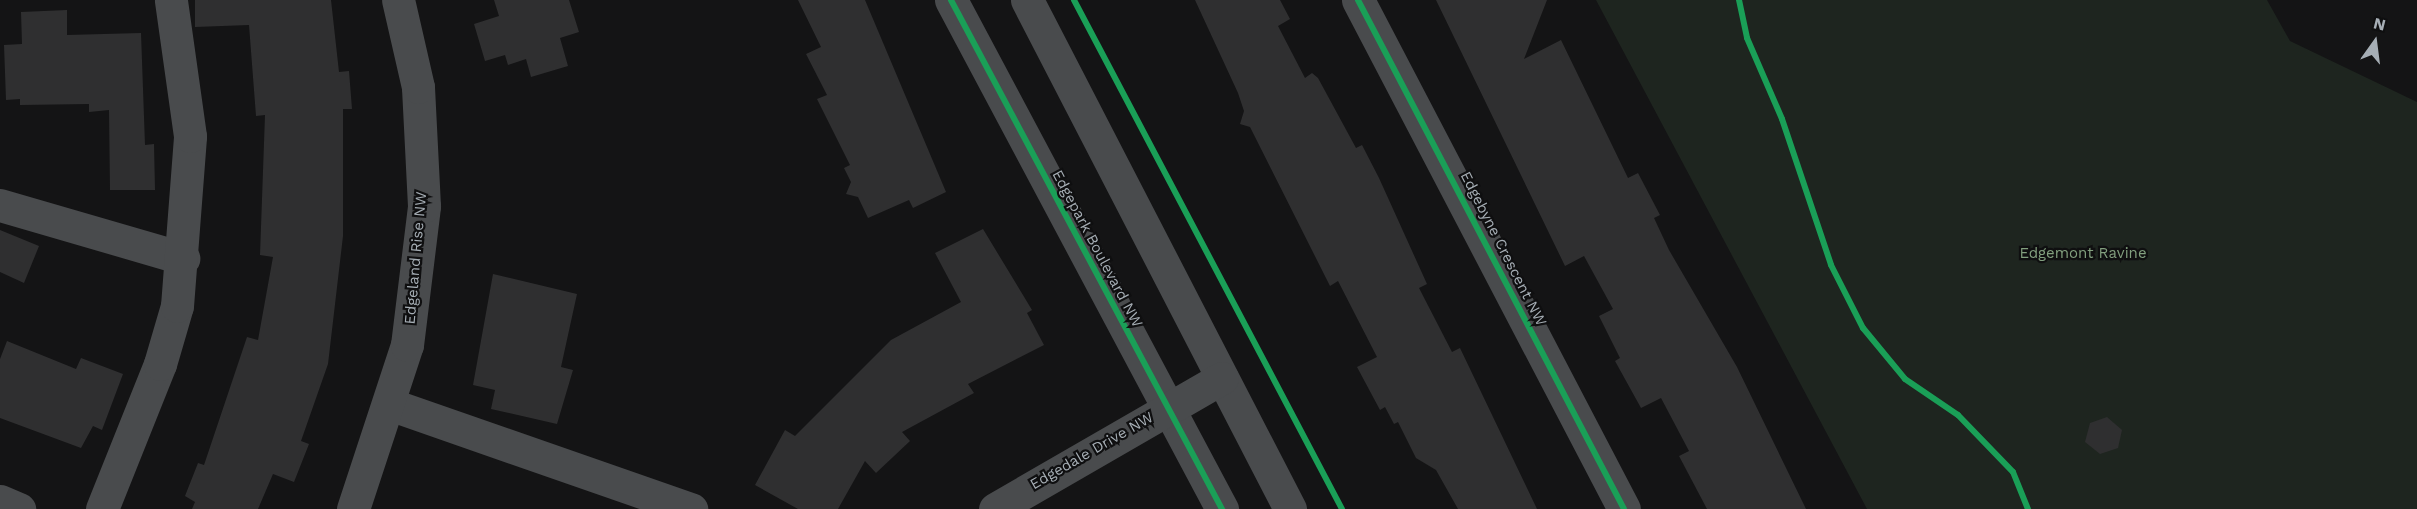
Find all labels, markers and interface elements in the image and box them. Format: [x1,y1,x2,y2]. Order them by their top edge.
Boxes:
north arrow [2345,12,2405,72]
text: N [2371,13,2388,35]
street label: Edgepark Boulevard NW [1048,167,1146,331]
street label: Edgebyne Crescent NW [1456,169,1550,329]
street label: Edgeland Rise NW [401,191,431,325]
park label: Edgemont Ravine [2019,245,2147,263]
street label: Edgedale Drive NW [1027,408,1157,494]

